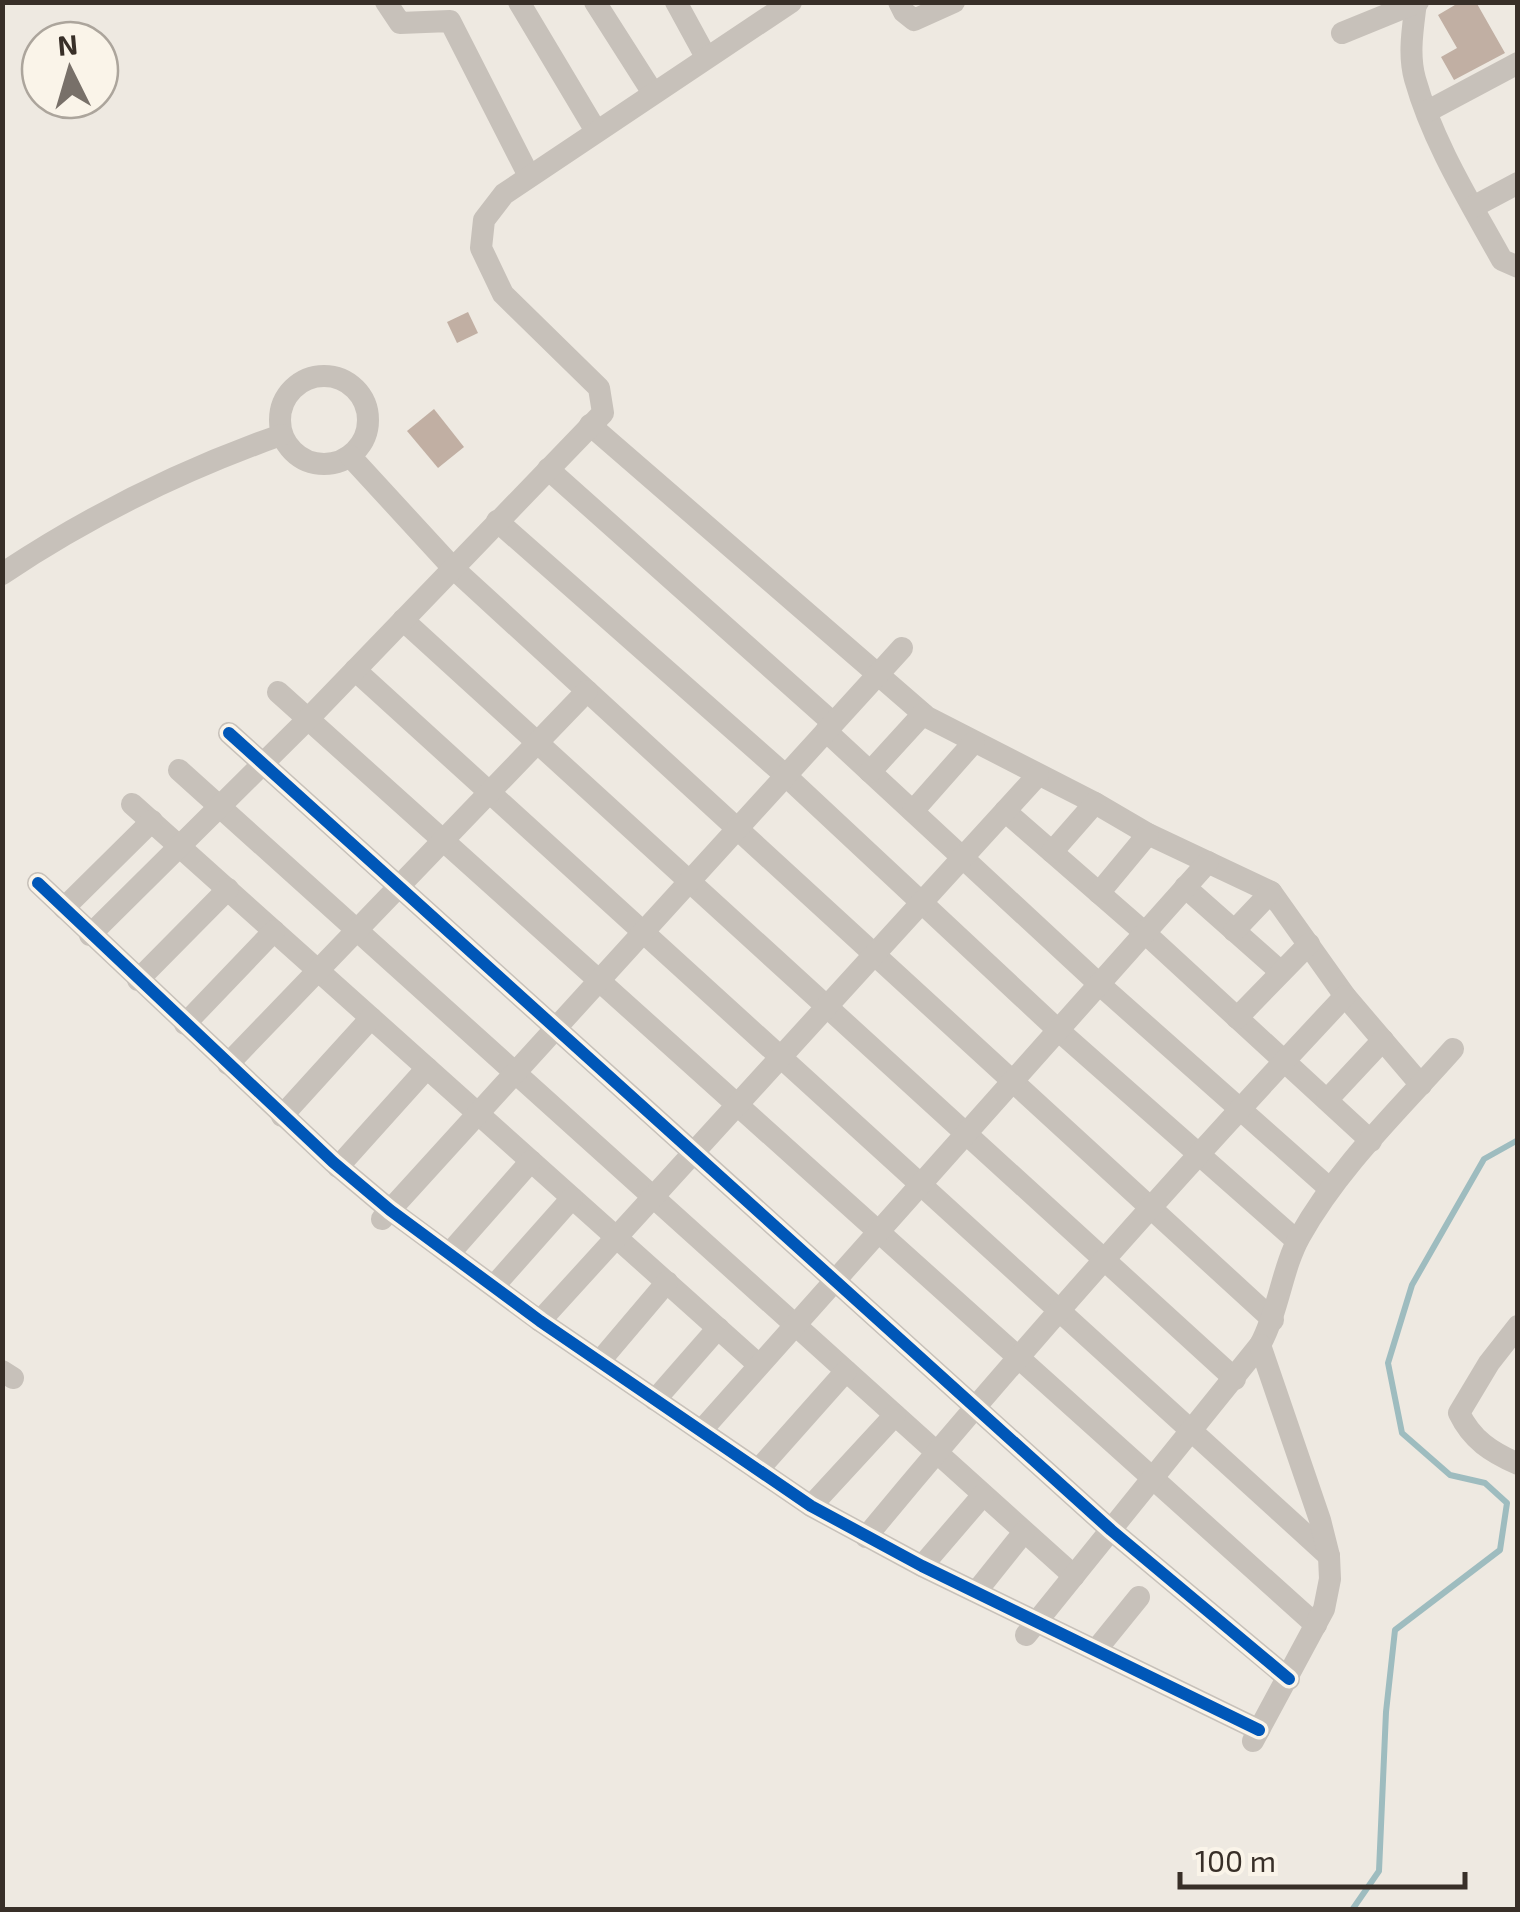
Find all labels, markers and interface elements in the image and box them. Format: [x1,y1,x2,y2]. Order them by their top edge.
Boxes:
north arrow [20,20,120,120]
text: N [56,26,79,62]
scale bar [1180,1827,1465,1889]
text: 100 m [1195,1842,1276,1878]

